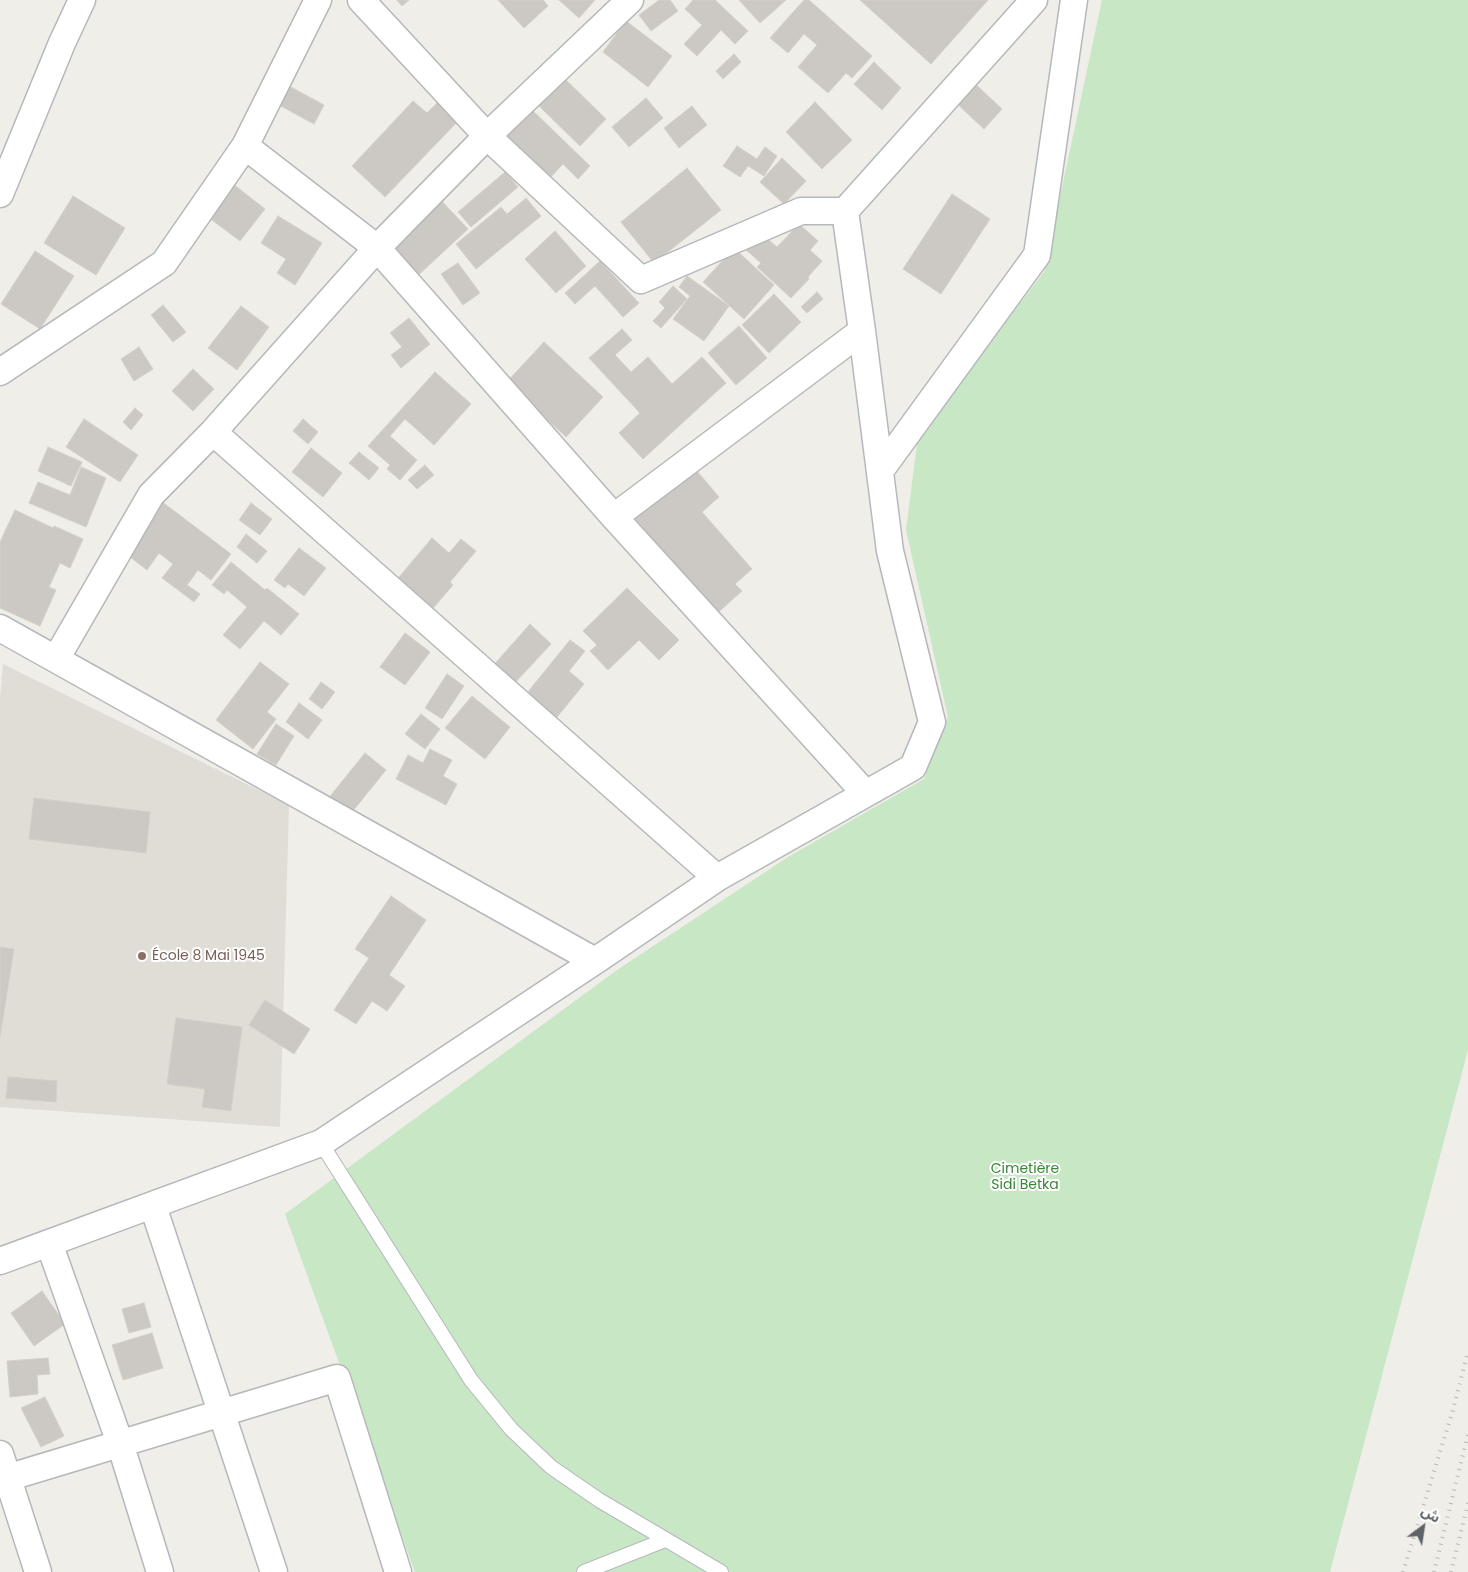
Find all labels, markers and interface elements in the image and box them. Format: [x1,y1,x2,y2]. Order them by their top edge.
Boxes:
place label: École 8 Mai 1945 [152,948,265,964]
marker: École 8 Mai 1945 [136,950,148,962]
park label: Cimetière Sidi Betka [991,1161,1059,1194]
text: ش [1417,1501,1444,1528]
north arrow [1398,1502,1448,1552]

